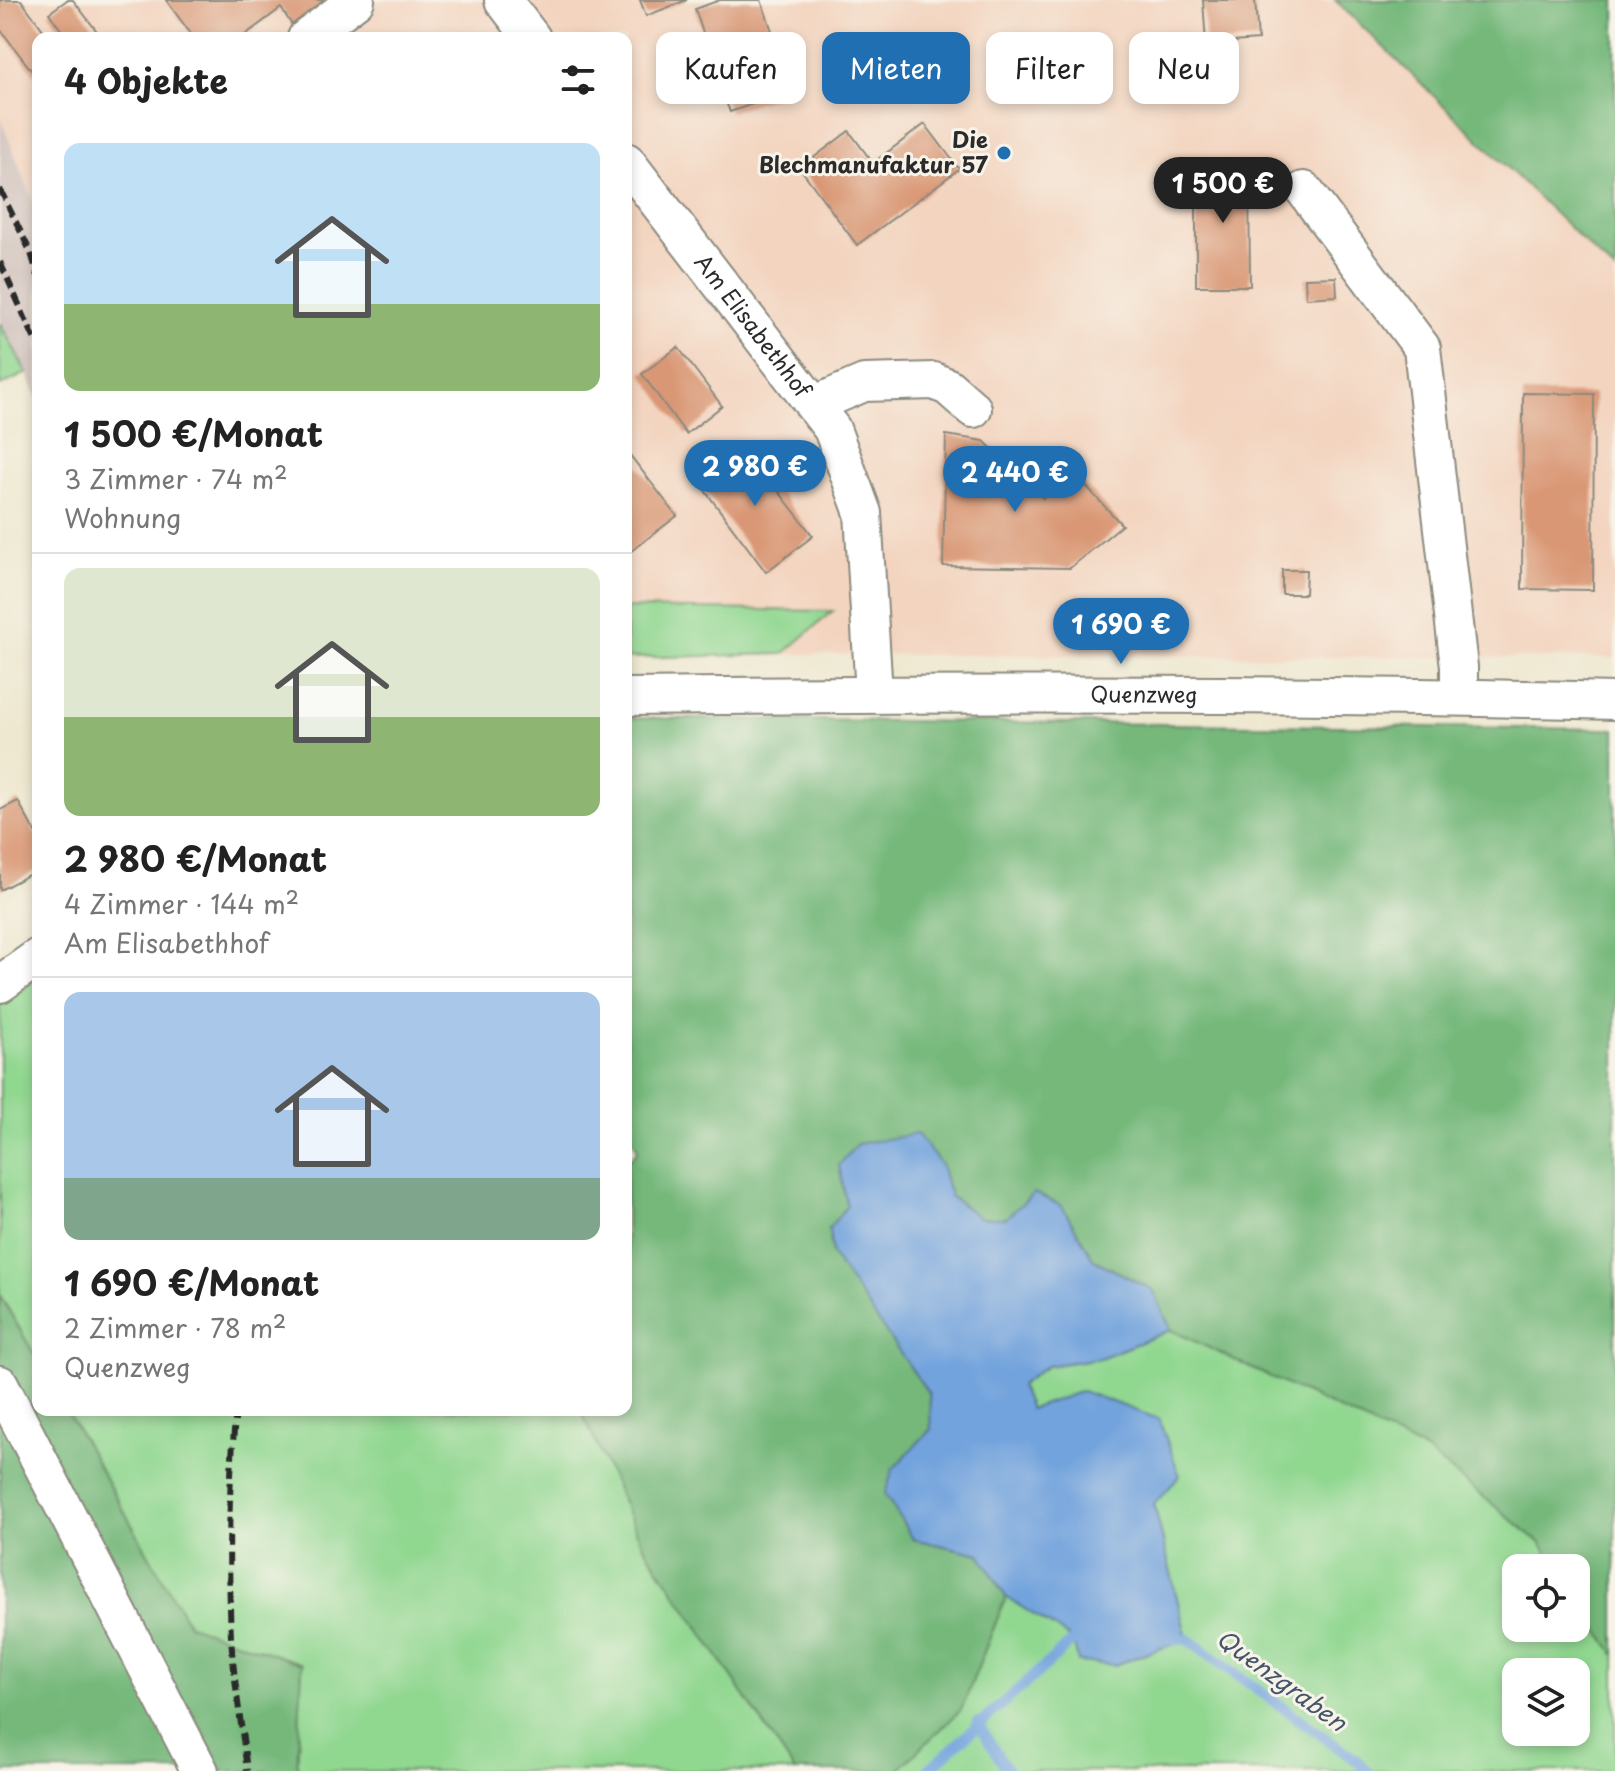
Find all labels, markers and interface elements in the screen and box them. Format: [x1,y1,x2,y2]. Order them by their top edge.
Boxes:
chip: Kaufen [656,32,806,104]
chip: Mieten [822,32,970,104]
chip: Filter [986,32,1113,104]
chip: Neu [1129,32,1239,104]
text: 4 Objekte [64,54,228,106]
icon: filters [556,58,600,102]
place label: Die Blechmanufaktur 57 [759,122,988,180]
marker: Die Blechmanufaktur 57 [995,144,1013,162]
pin: 1 500 € [1149,157,1297,225]
text: 1 500 € [1172,163,1274,202]
icon: home [260,195,404,339]
street label: Am Elisabethhof [688,246,821,405]
text: 1 500 €/Monat [64,407,323,459]
pin: 2 980 € [681,440,829,508]
text: 2 980 € [702,446,808,485]
pin: 2 440 € [941,446,1089,514]
text: 2 440 € [961,452,1069,491]
text: 3 Zimmer · 74 m² [64,459,288,498]
text: Wohnung [64,498,181,537]
pin: 1 690 € [1047,598,1195,666]
text: 1 690 € [1071,604,1171,643]
icon: home [260,620,404,764]
street label: Quenzweg [1090,676,1198,710]
text: 2 980 €/Monat [64,832,327,884]
text: 4 Zimmer · 144 m² [64,884,299,923]
text: Am Elisabethhof [64,923,269,962]
icon: home [260,1044,404,1188]
text: 1 690 €/Monat [64,1256,319,1308]
text: 2 Zimmer · 78 m² [64,1308,286,1347]
text: Quenzweg [64,1347,191,1386]
map controls [1502,1554,1590,1746]
button: locate [1502,1554,1590,1642]
water label: Quenzgraben [1209,1620,1356,1740]
button: layers [1502,1658,1590,1746]

